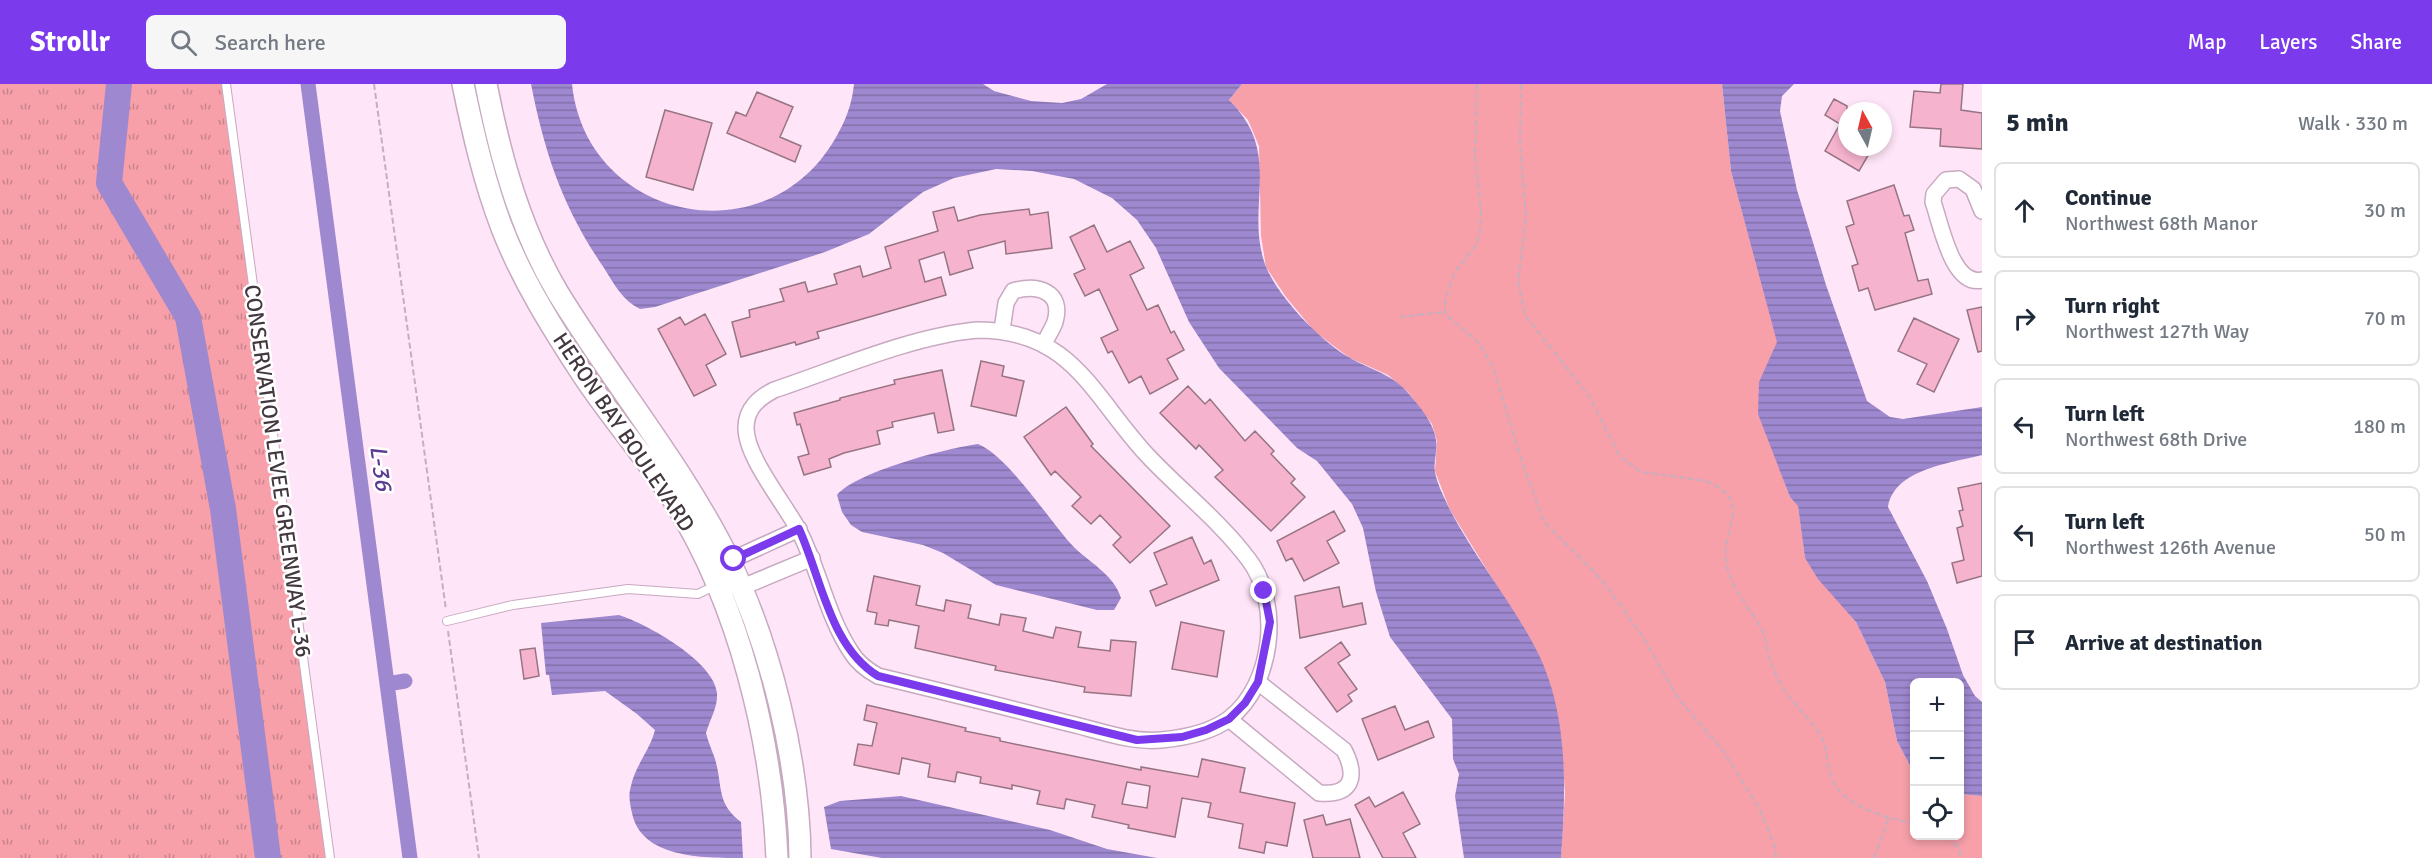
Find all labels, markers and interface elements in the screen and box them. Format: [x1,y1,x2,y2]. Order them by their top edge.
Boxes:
search box [146,15,566,69]
text: Strollr [30,25,110,59]
icon: search [167,26,200,59]
text: Search here [215,29,326,56]
text: Map [2188,29,2226,55]
text: Layers [2259,29,2317,55]
text: Share [2350,29,2402,55]
north arrow [1838,102,1892,156]
text: 5 min [2006,107,2069,139]
text: Walk · 330 m [2298,111,2408,136]
text: Continue [2065,184,2152,211]
icon: ahead [2008,194,2041,227]
text: 30 m [2364,198,2406,223]
text: Northwest 68th Manor [2065,211,2258,236]
street label: CONSERVATION LEVEE GREENWAY L-36 [238,283,318,659]
text: Turn right [2065,292,2160,319]
icon: right [2008,302,2041,335]
text: 70 m [2364,306,2406,331]
text: Northwest 127th Way [2065,319,2249,344]
street label: HERON BAY BOULEVARD [547,327,701,537]
text: Turn left [2065,400,2145,427]
icon: left [2008,410,2041,443]
text: 180 m [2353,414,2406,439]
text: Northwest 68th Drive [2065,427,2247,452]
water label: L-36 [363,444,399,494]
text: Turn left [2065,508,2145,535]
icon: left [2008,518,2041,551]
text: 50 m [2364,522,2406,547]
text: Northwest 126th Avenue [2065,535,2276,560]
route start [720,545,746,571]
route end [1250,577,1276,603]
icon: arrive [2008,626,2041,659]
text: Arrive at destination [2065,629,2262,656]
map controls [1910,678,1964,840]
button: + [1910,678,1964,732]
button: − [1910,732,1964,786]
button: locate [1910,786,1964,840]

